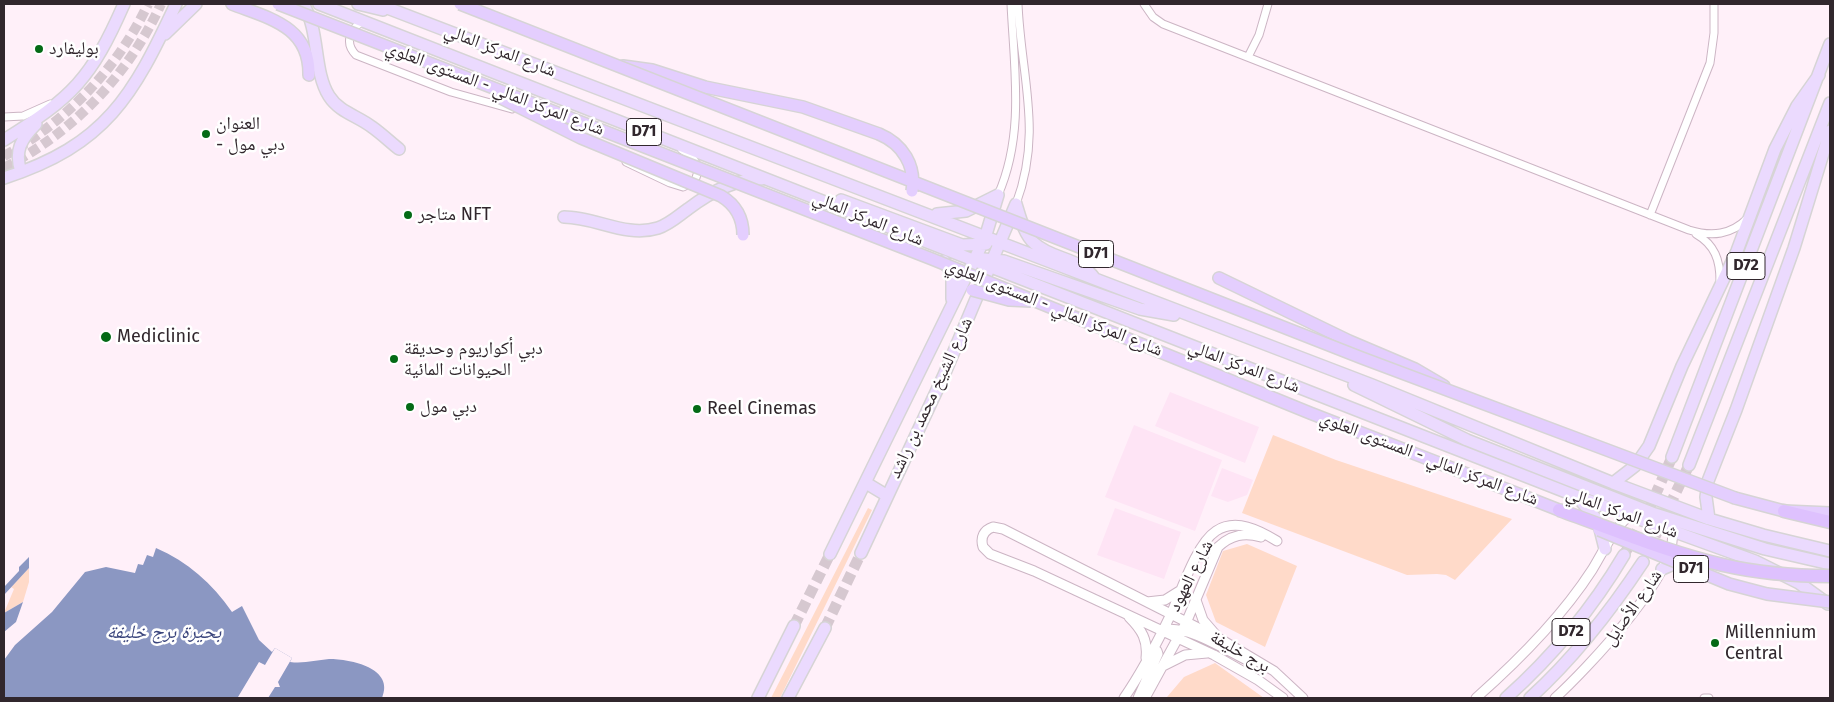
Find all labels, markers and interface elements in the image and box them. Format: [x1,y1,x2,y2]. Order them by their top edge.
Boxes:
street label: شارع المركز المالي [441,20,559,82]
street label: شارع المركز المالي - المستوى العلوي [383,37,607,141]
place label: بوليفارد [49,38,99,60]
marker: بوليفارد [33,43,45,55]
place label: العنوان - دبي مول [216,113,285,156]
road number: D71 [626,118,662,146]
marker: العنوان - دبي مول [200,128,212,140]
street label: شارع المركز المالي [809,187,927,251]
place label: متاجر NFT [418,204,491,226]
marker: متاجر NFT [402,209,414,221]
road number: D71 [1078,240,1114,268]
road number: D72 [1727,252,1765,280]
street label: شارع المركز المالي - المستوى العلوي [942,255,1166,361]
street label: شارع الشيخ محمد بن راشد [884,314,978,482]
place label: Mediclinic [117,326,200,348]
marker: Mediclinic [99,330,113,344]
street label: شارع المركز المالي [1185,336,1303,398]
place label: دبي أكواريوم وحديقة الحيوانات المائية [404,338,543,380]
marker: دبي أكواريوم وحديقة الحيوانات المائية [388,353,400,365]
place label: دبي مول [420,396,477,418]
place label: Reel Cinemas [707,398,816,420]
marker: دبي مول [404,401,416,413]
marker: Reel Cinemas [691,403,703,415]
street label: شارع المركز المالي - المستوى العلوي [1317,407,1541,511]
street label: شارع المركز المالي [1563,483,1681,543]
street label: شارع العهود [1164,537,1218,615]
road number: D71 [1674,556,1708,582]
street label: شارع الأصايل [1599,566,1667,650]
road number: D72 [1552,618,1590,646]
water label: بحيرة برج خليفة [107,622,221,644]
place label: Millennium Central [1725,622,1816,664]
street label: برج خليفة [1206,626,1274,678]
marker: Millennium Central [1709,637,1721,649]

